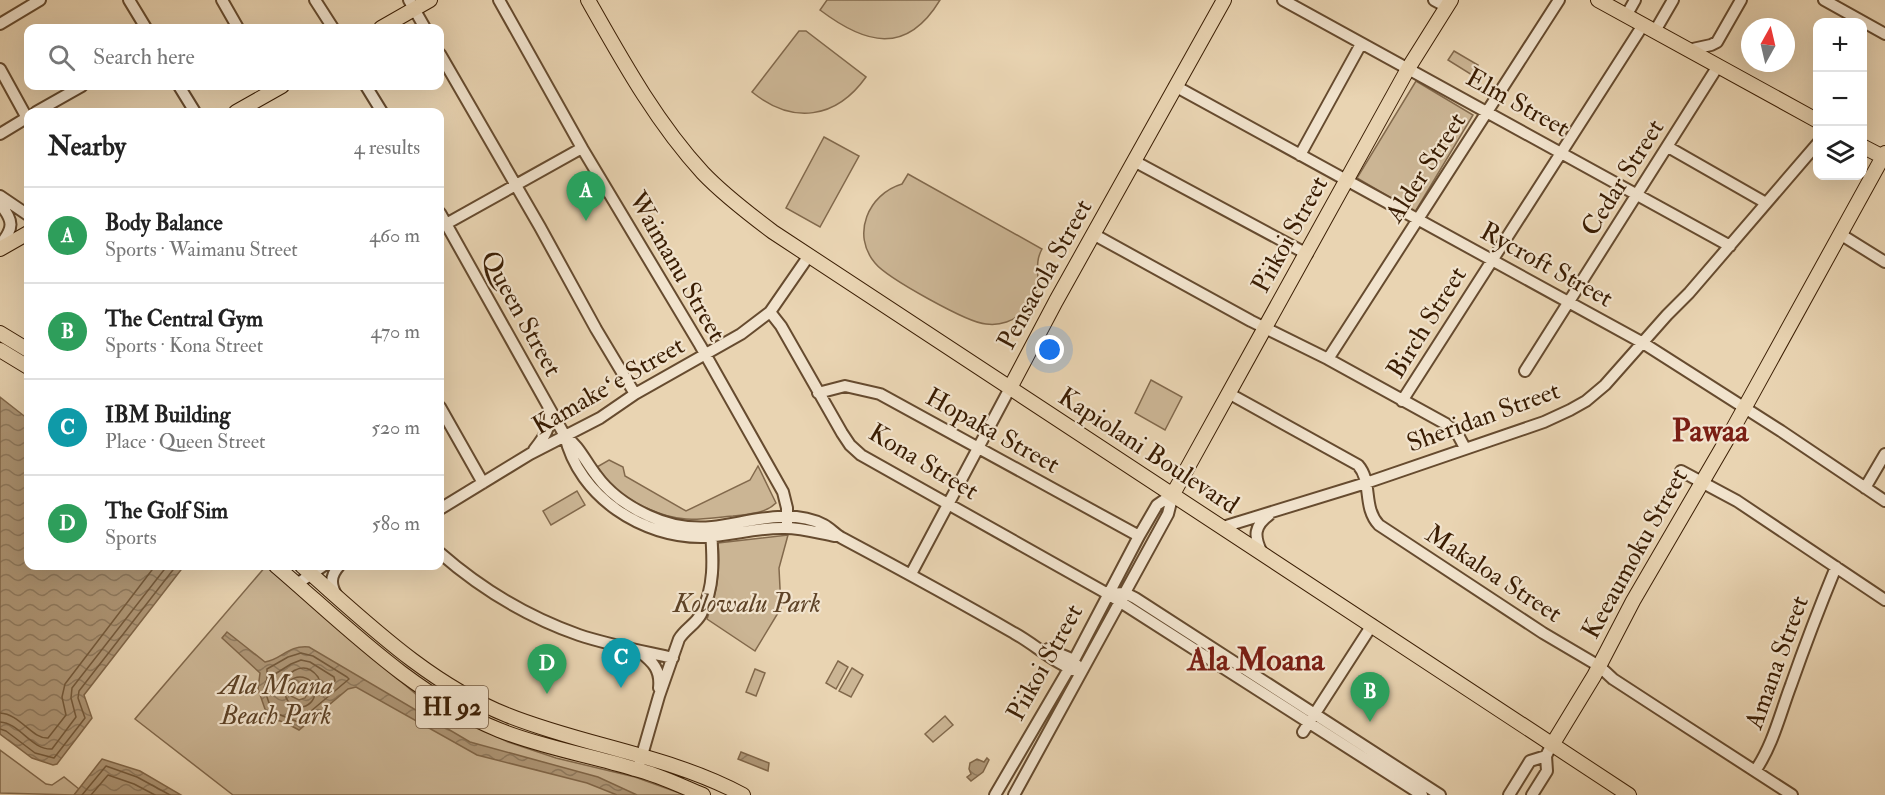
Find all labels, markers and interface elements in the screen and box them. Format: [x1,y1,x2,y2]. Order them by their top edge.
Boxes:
north arrow [1741,18,1795,72]
map controls [1813,18,1867,180]
button: + [1813,18,1867,72]
search box [24,24,444,90]
icon: search [45,41,78,74]
text: Search here [93,43,195,71]
street label: Elm Street [1460,61,1575,144]
button: − [1813,72,1867,126]
street label: Alder Street [1378,107,1473,229]
street label: Cedar Street [1575,113,1671,242]
button: layers [1813,126,1867,180]
text: Nearby [48,131,126,163]
text: 4 results [354,135,420,160]
street label: Piikoi Street [1245,171,1335,298]
pin: A [566,172,606,221]
street label: Waimanu Street [621,185,733,347]
street label: Pensacola Street [990,194,1099,355]
text: Body Balance [105,209,223,237]
street label: Rycroft Street [1475,215,1618,314]
text: A [61,223,74,248]
text: 460 m [369,223,420,248]
text: Sports · Waimanu Street [105,237,298,262]
street label: Queen Street [474,245,569,382]
street label: Birch Street [1380,261,1474,384]
text: The Central Gym [105,305,263,333]
text: B [61,319,74,344]
text: 470 m [371,319,420,344]
street label: Kamakeʻe Street [527,329,690,442]
text: Sports · Kona Street [105,333,263,358]
your location [1035,335,1064,364]
street label: Sheridan Street [1402,374,1564,459]
street label: Hopaka Street [919,381,1065,482]
street label: Kapiolani Boulevard [1052,381,1245,522]
text: IBM Building [105,401,230,429]
district label: Pawaa [1672,411,1749,451]
text: C [60,415,75,440]
text: 520 m [371,415,420,440]
street label: Kona Street [863,417,984,507]
text: Place · Queen Street [105,429,265,454]
street label: Keeaumoku Street [1575,463,1695,644]
text: The Golf Sim [105,497,228,525]
text: D [59,511,76,536]
text: 580 m [372,511,420,536]
street label: Makaloa Street [1419,518,1568,630]
text: Sports [105,525,157,550]
park label: Kolowalu Park [671,588,821,620]
street label: Amana Street [1738,591,1816,734]
street label: Piikoi Street [1000,599,1090,726]
pin: C [602,638,640,688]
district label: Ala Moana [1186,640,1325,680]
pin: D [528,644,566,694]
park label: Ala Moana Beach Park [216,670,333,732]
pin: B [1350,672,1390,722]
road number: HI 92 [416,686,488,728]

